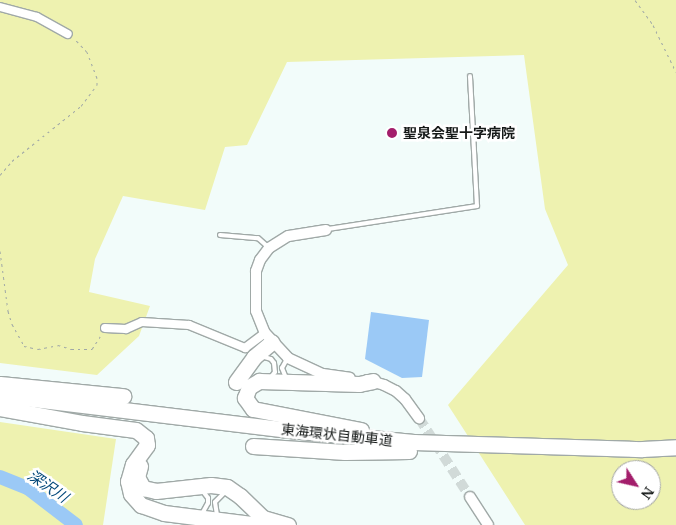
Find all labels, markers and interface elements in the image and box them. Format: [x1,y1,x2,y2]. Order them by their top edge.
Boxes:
place label: 聖泉会聖十字病院 [403,125,515,141]
marker: 聖泉会聖十字病院 [385,126,399,140]
street label: 東海環状自動車道 [280,421,394,449]
north arrow [611,460,661,510]
water label: 深沢川 [24,466,72,506]
text: N [637,483,659,503]

